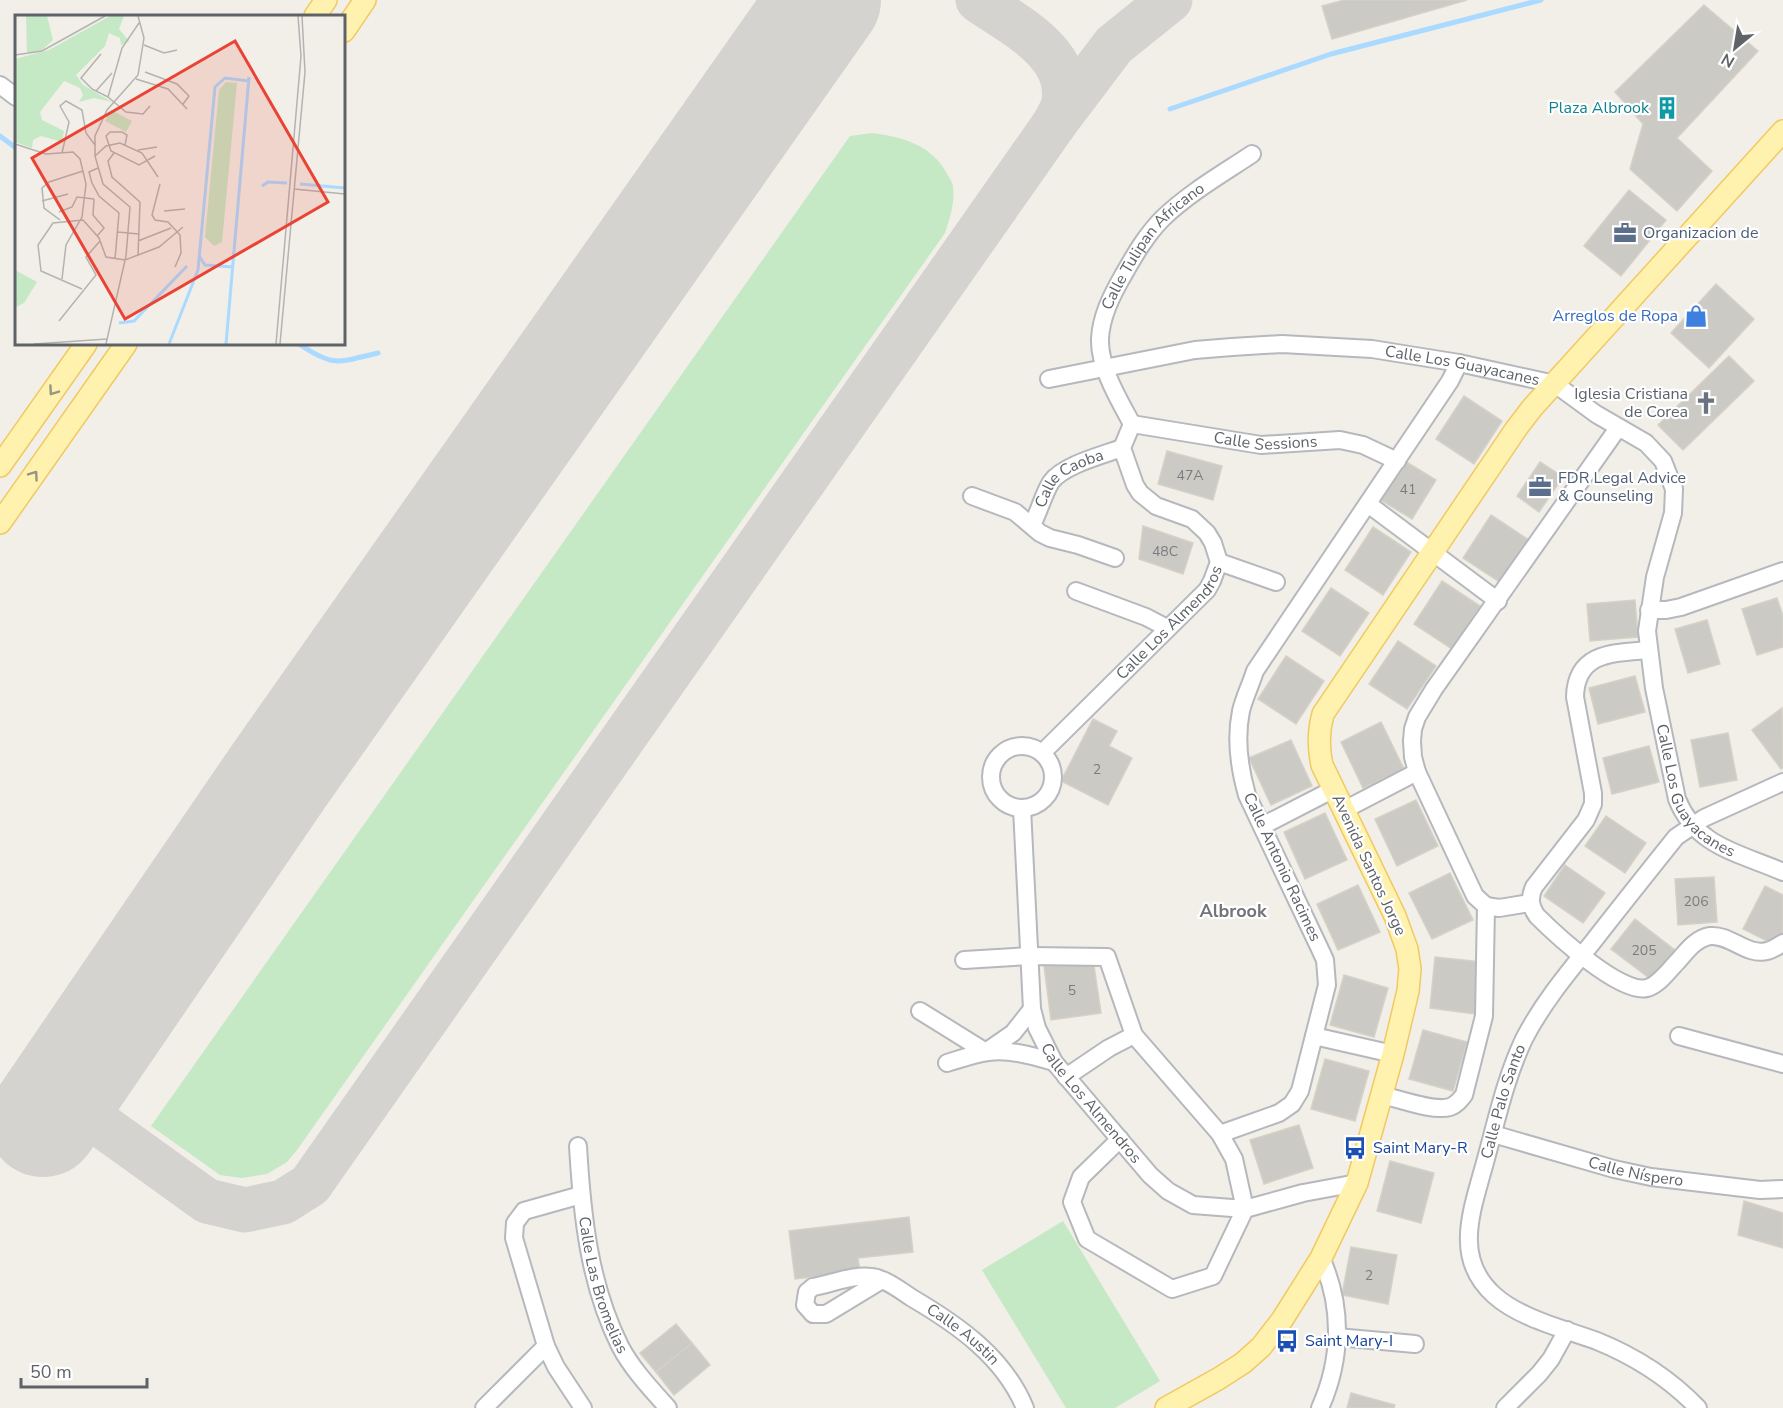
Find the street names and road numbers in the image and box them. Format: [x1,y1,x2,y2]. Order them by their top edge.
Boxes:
street label: Calle Tulipan Africano [1096,177,1209,313]
street label: Calle Los Guayacanes [1383,340,1542,391]
street label: Calle Sessions [1212,426,1318,456]
street label: Calle Caoba [1030,444,1106,511]
street label: Calle Los Almendros [1111,563,1228,685]
street label: Calle Los Guayacanes [1651,722,1739,863]
street label: Calle Antonio Racimes [1238,789,1326,945]
street label: Avenida Santos Jorge [1327,791,1411,939]
street label: Calle Los Almendros [1035,1039,1147,1168]
street label: Calle Palo Santo [1475,1041,1531,1161]
street label: Calle Níspero [1586,1151,1685,1192]
street label: Calle Las Bromelias [573,1215,633,1358]
street label: Calle Austin [922,1298,1004,1370]

